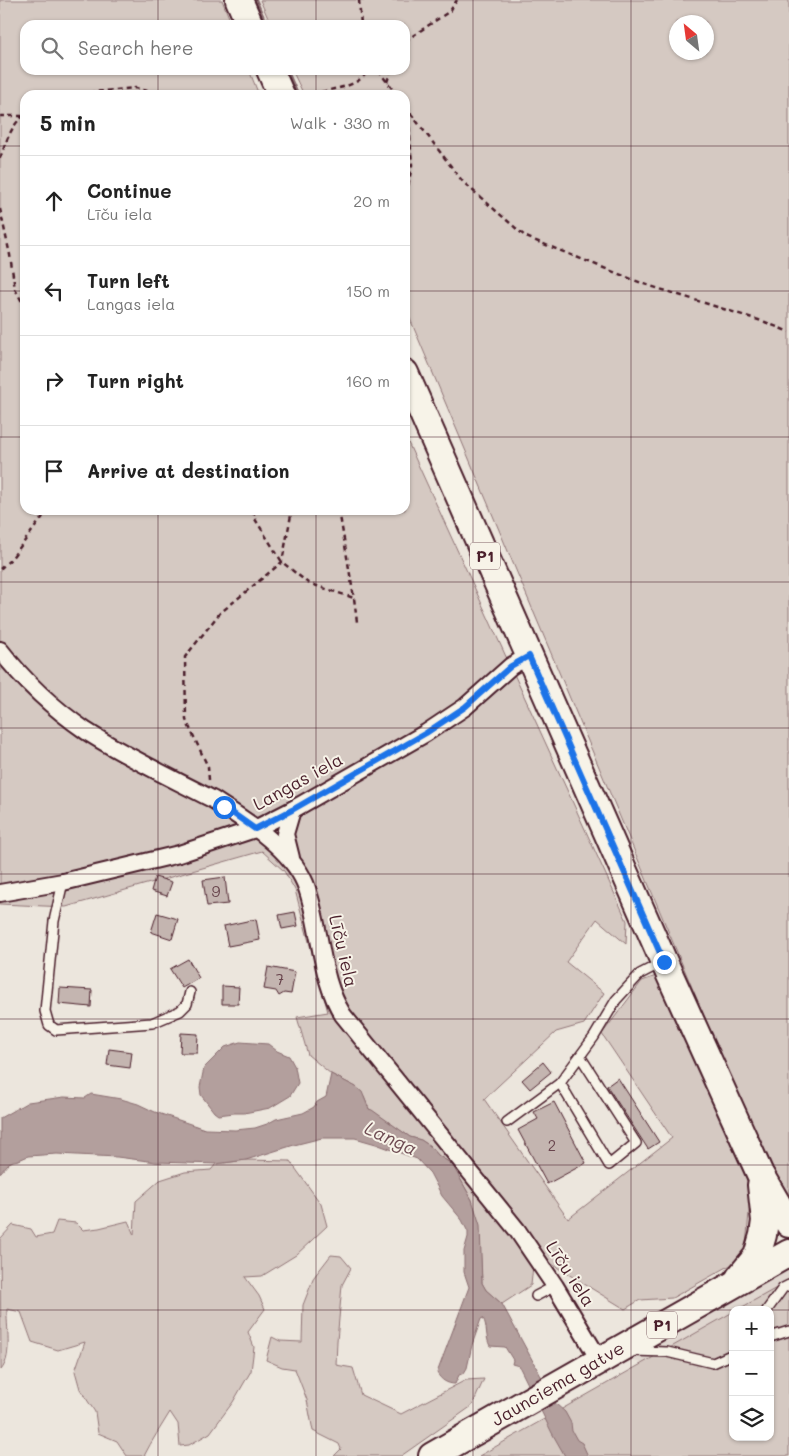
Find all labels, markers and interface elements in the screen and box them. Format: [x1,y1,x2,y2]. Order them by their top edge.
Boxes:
north arrow [669,15,714,60]
search box [20,20,410,75]
icon: search [38,34,66,62]
text: Search here [78,35,194,60]
text: 5 min [40,109,96,136]
text: Walk · 330 m [290,112,390,133]
text: Continue [87,178,172,203]
icon: ahead [40,187,68,215]
text: 20 m [353,190,390,211]
text: Līču iela [87,203,153,224]
text: Turn left [87,268,170,293]
icon: left [40,277,68,305]
text: 150 m [346,280,390,301]
text: Langas iela [87,293,175,314]
icon: right [40,367,68,395]
text: Turn right [87,368,184,393]
text: 160 m [345,370,390,391]
icon: arrive [40,457,68,485]
text: Arrive at destination [87,458,290,483]
road number: P1 [470,542,500,570]
street label: Langas iela [248,747,347,816]
route start [213,796,236,819]
house number: 9 [212,881,221,901]
street label: Līču iela [324,912,364,989]
route end [653,951,676,974]
house number: 7 [276,969,284,989]
water label: Langa [361,1115,422,1161]
house number: 2 [548,1135,556,1155]
street label: Līču iela [541,1236,601,1311]
map controls [729,1306,774,1441]
button: + [729,1306,774,1351]
road number: P1 [647,1312,677,1338]
street label: Jaunciema gatve [487,1335,628,1431]
button: − [729,1351,774,1396]
button: layers [729,1396,774,1441]

